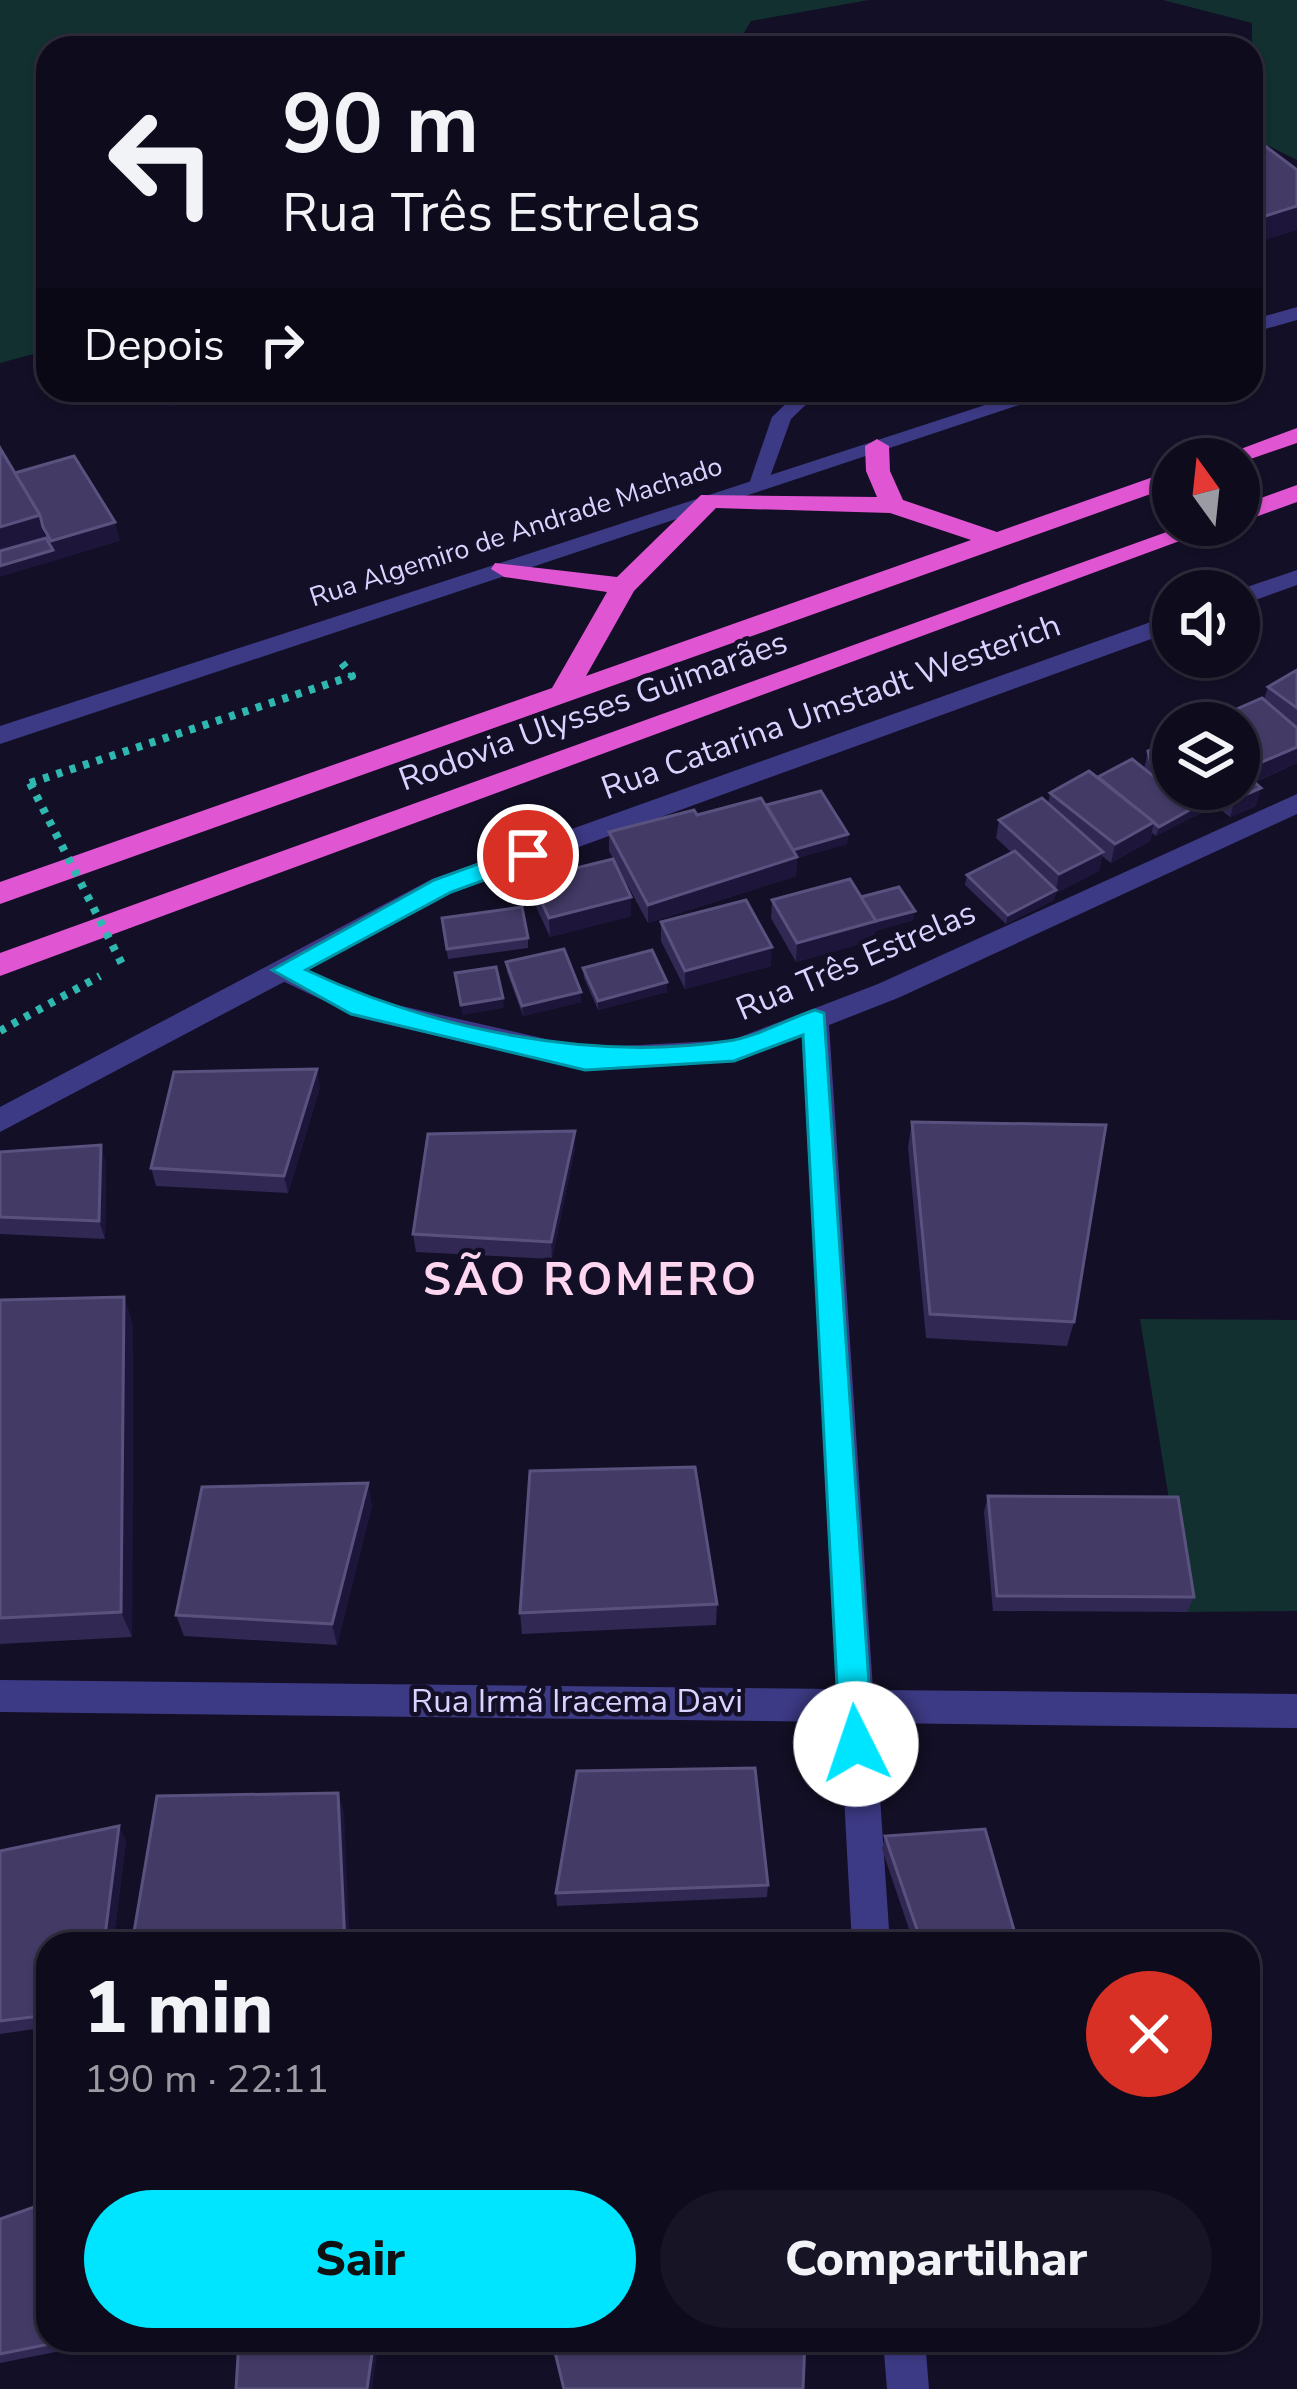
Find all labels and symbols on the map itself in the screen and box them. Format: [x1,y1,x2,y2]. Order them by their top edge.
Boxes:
north arrow [1152,438,1260,546]
street label: Rua Algemiro de Andrade Machado [305,448,727,616]
street label: Rua Catarina Umstadt Westerich [595,603,1067,811]
street label: Rodovia Ulysses Guimarães [393,620,793,802]
pin [477,804,579,906]
street label: Rua Três Estrelas [729,890,983,1032]
district label: SÃO ROMERO [423,1250,759,1311]
street label: Rua Irmã Iracema Davi [411,1679,743,1724]
position arrow [793,1681,919,1807]

